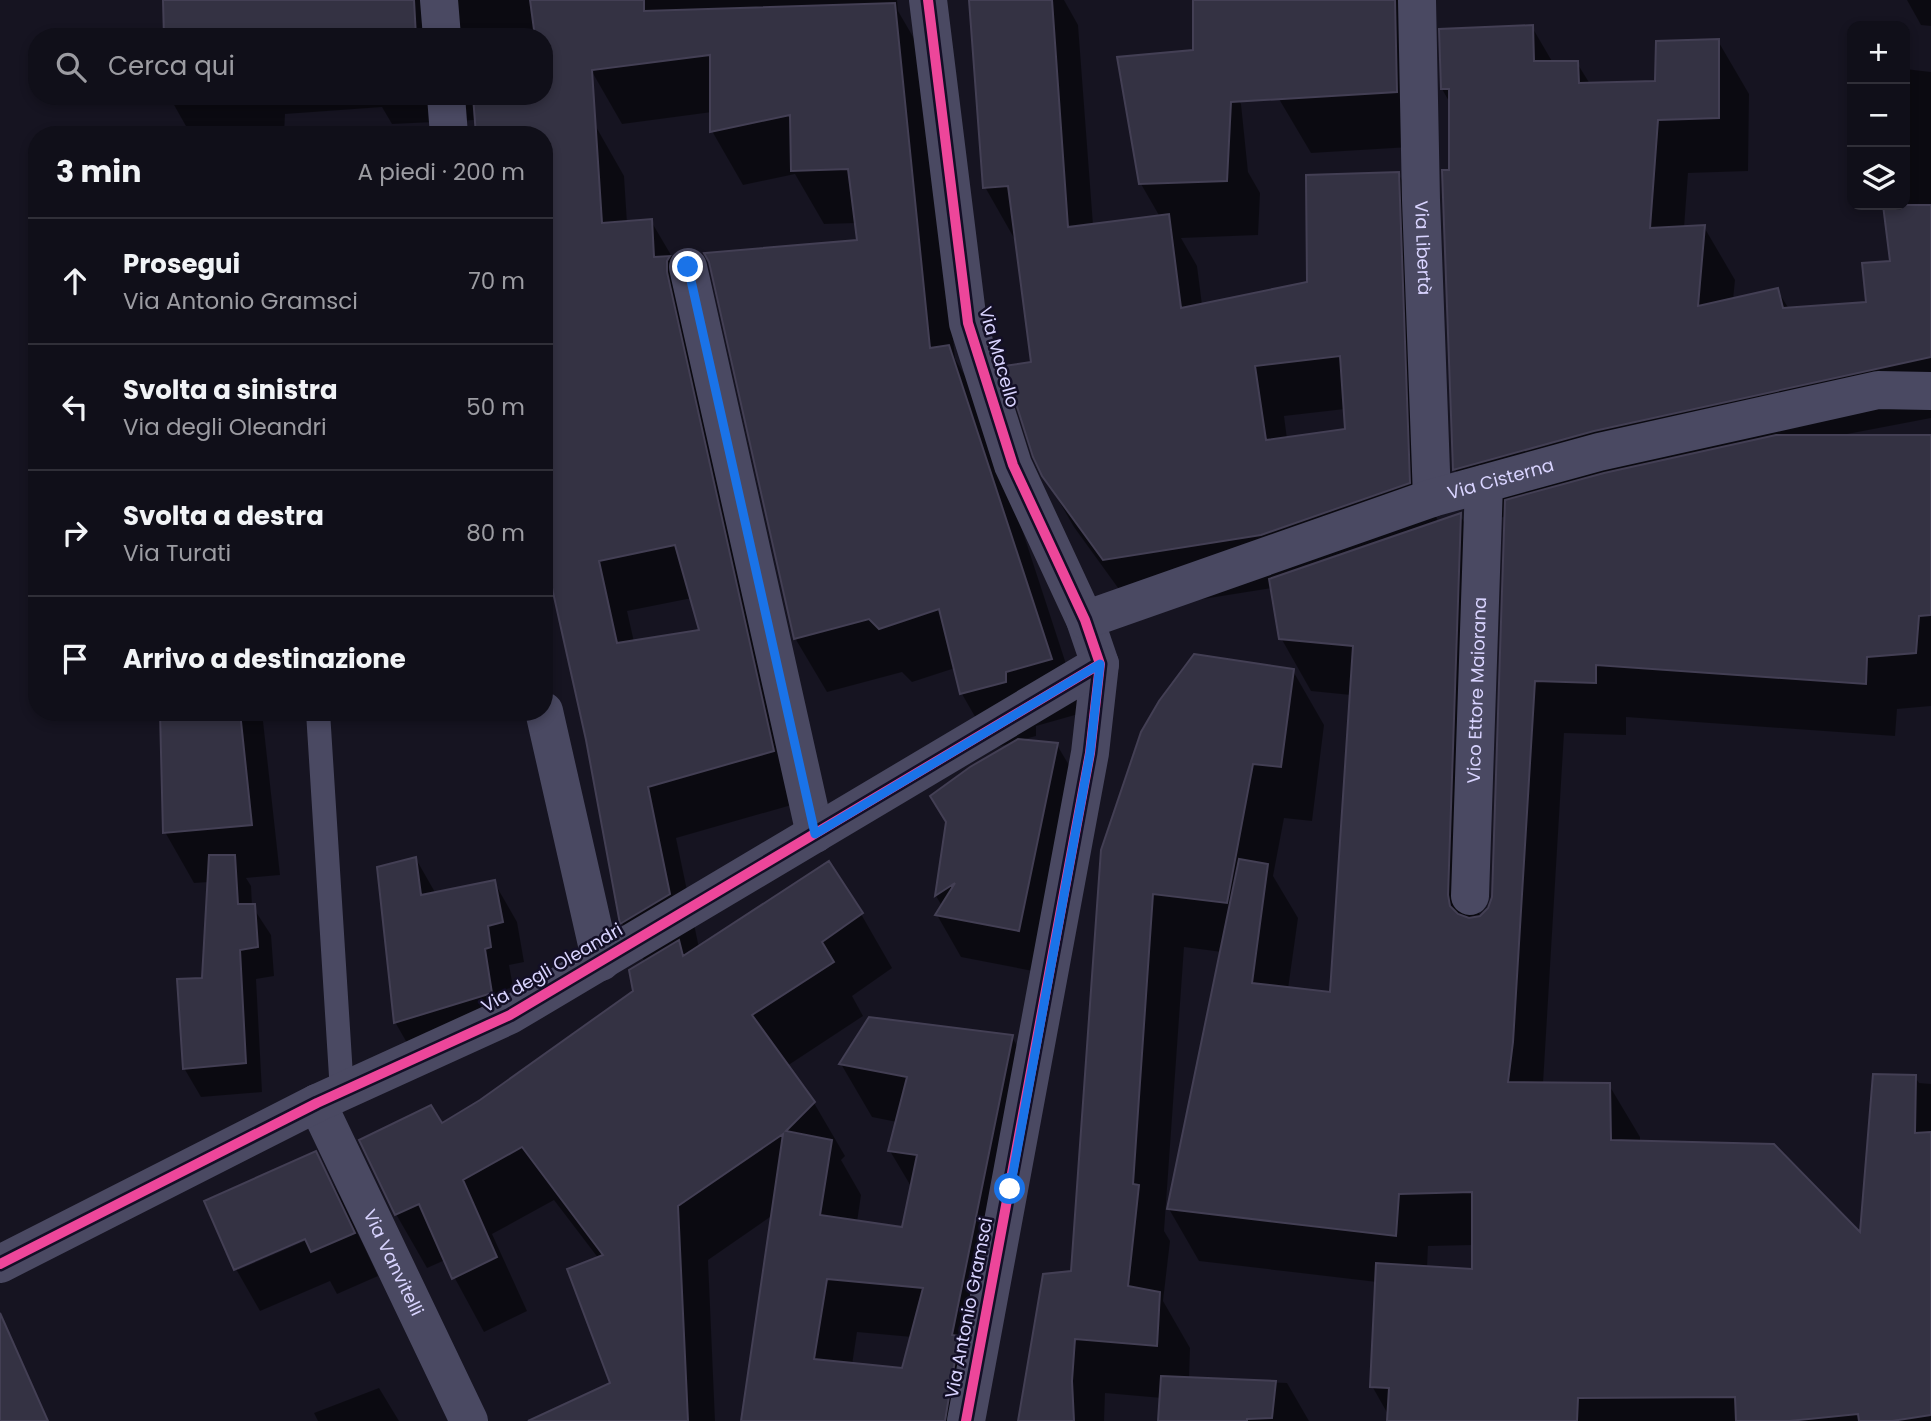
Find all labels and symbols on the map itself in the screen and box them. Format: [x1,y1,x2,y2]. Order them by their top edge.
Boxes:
street label: Via Libertà [1409,200,1438,296]
route end [672,251,703,282]
street label: Via Macello [973,304,1026,410]
street label: Via Cisterna [1444,452,1557,505]
street label: Vico Ettore Maiorana [1461,596,1492,784]
street label: Via degli Oleandri [476,917,627,1018]
route start [994,1173,1025,1204]
street label: Via Vanvitelli [358,1205,430,1320]
street label: Via Antonio Gramsci [939,1215,998,1400]

